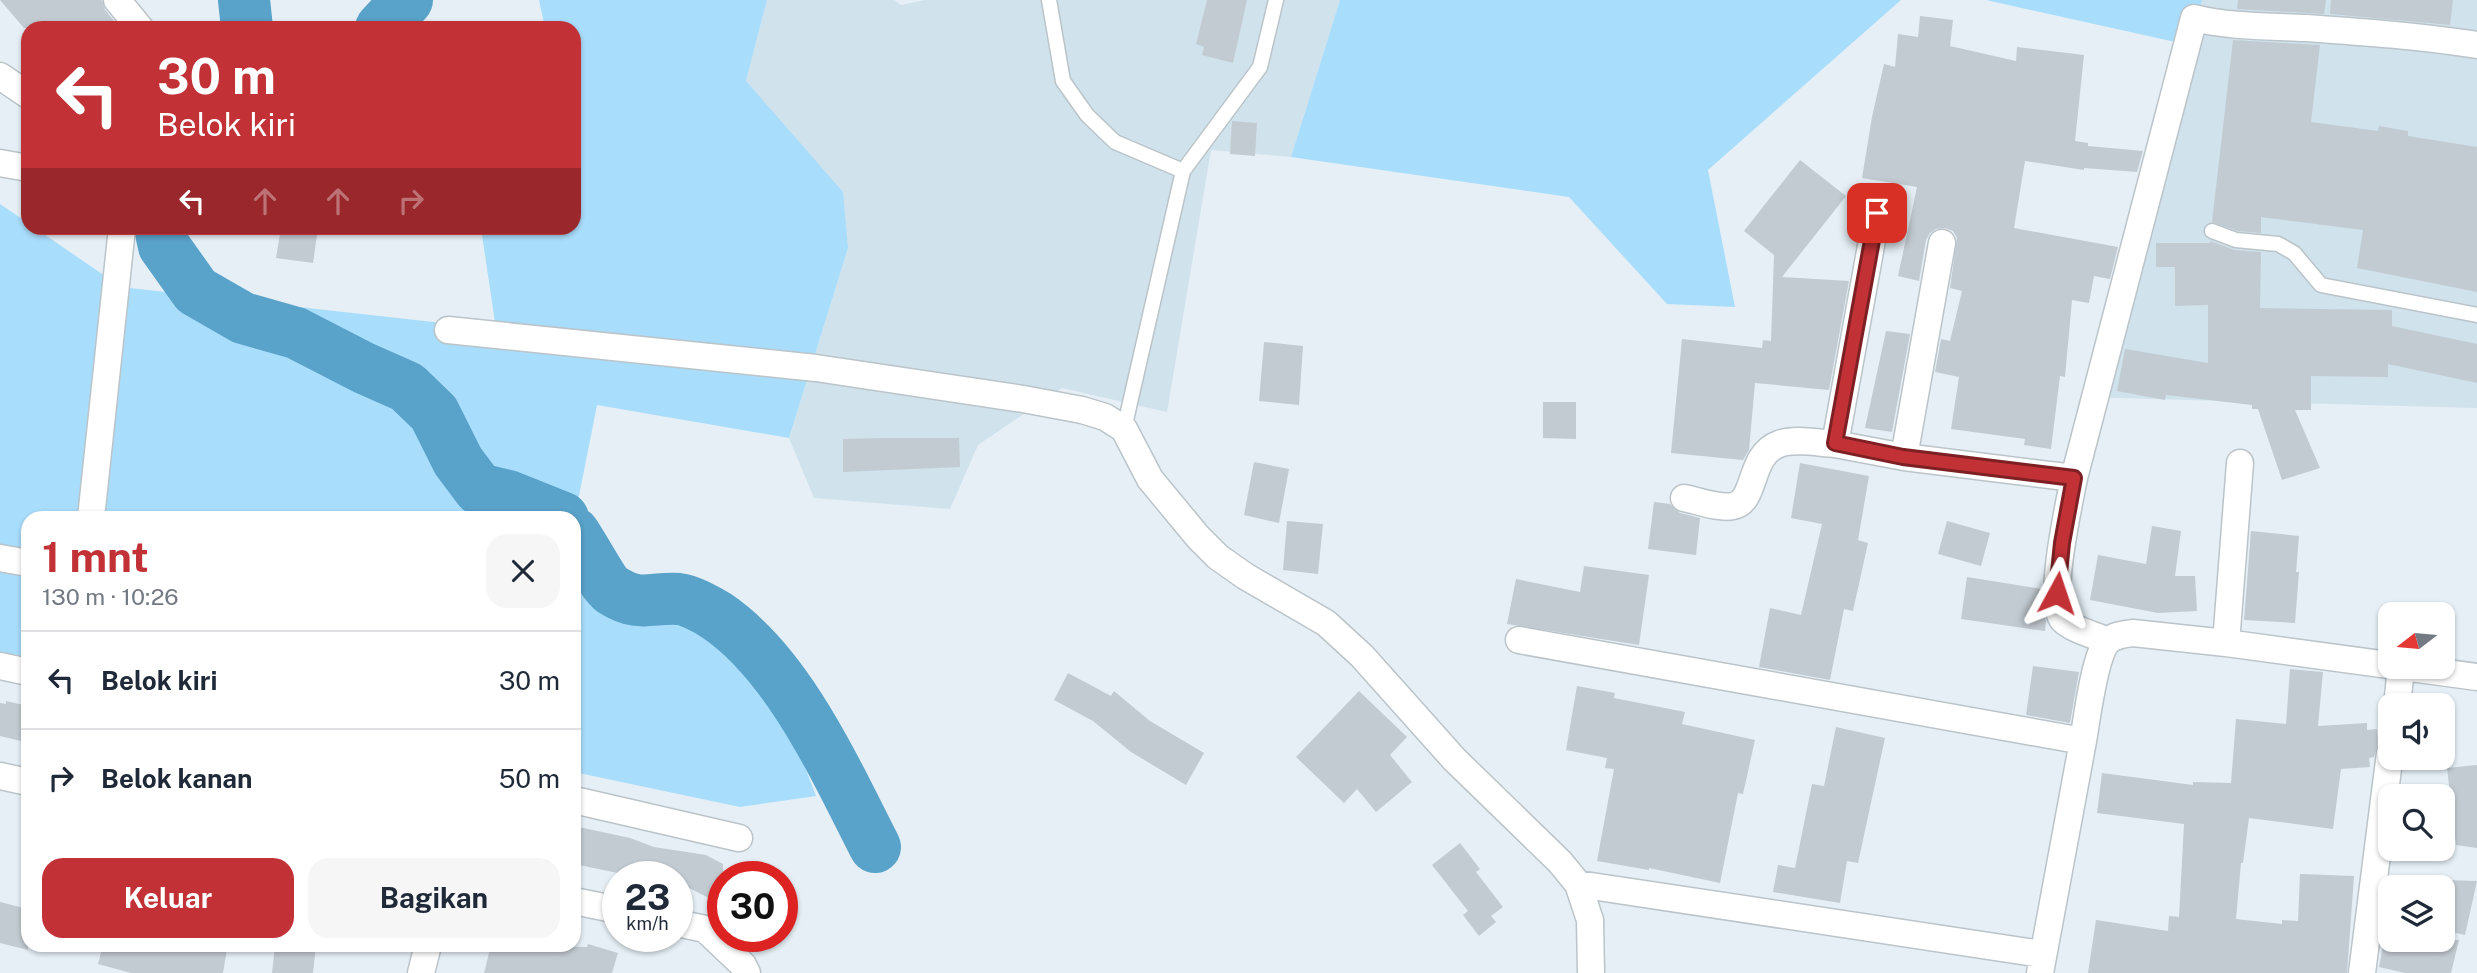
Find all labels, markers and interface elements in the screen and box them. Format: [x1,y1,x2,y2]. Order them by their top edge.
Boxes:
text: 30 m [157,47,276,105]
icon: left [42,49,133,140]
text: Belok kiri [157,106,296,143]
icon: left [173,182,211,220]
icon: ahead [246,182,284,220]
icon: ahead [319,182,357,220]
icon: right [392,182,430,220]
pin [1847,183,1907,243]
icon: arrive [1858,194,1896,232]
text: 1 mnt [42,532,149,581]
button: close [486,534,560,608]
position arrow [2020,556,2094,630]
text: 130 m · 10:26 [42,583,179,610]
north arrow [2378,602,2455,679]
map controls [2378,602,2455,952]
icon: left [42,661,80,699]
text: Belok kiri [101,665,217,696]
text: 30 m [499,665,560,696]
button: sound [2378,693,2455,770]
icon: right [42,759,80,797]
text: Belok kanan [101,763,252,794]
text: 50 m [499,763,560,794]
button: search [2378,784,2455,861]
button: Keluar [42,858,294,938]
button: Bagikan [308,858,560,938]
speed limit sign: 30 [707,861,798,952]
button: layers [2378,875,2455,952]
text: 23 [625,877,670,918]
text: km/h [626,913,669,934]

